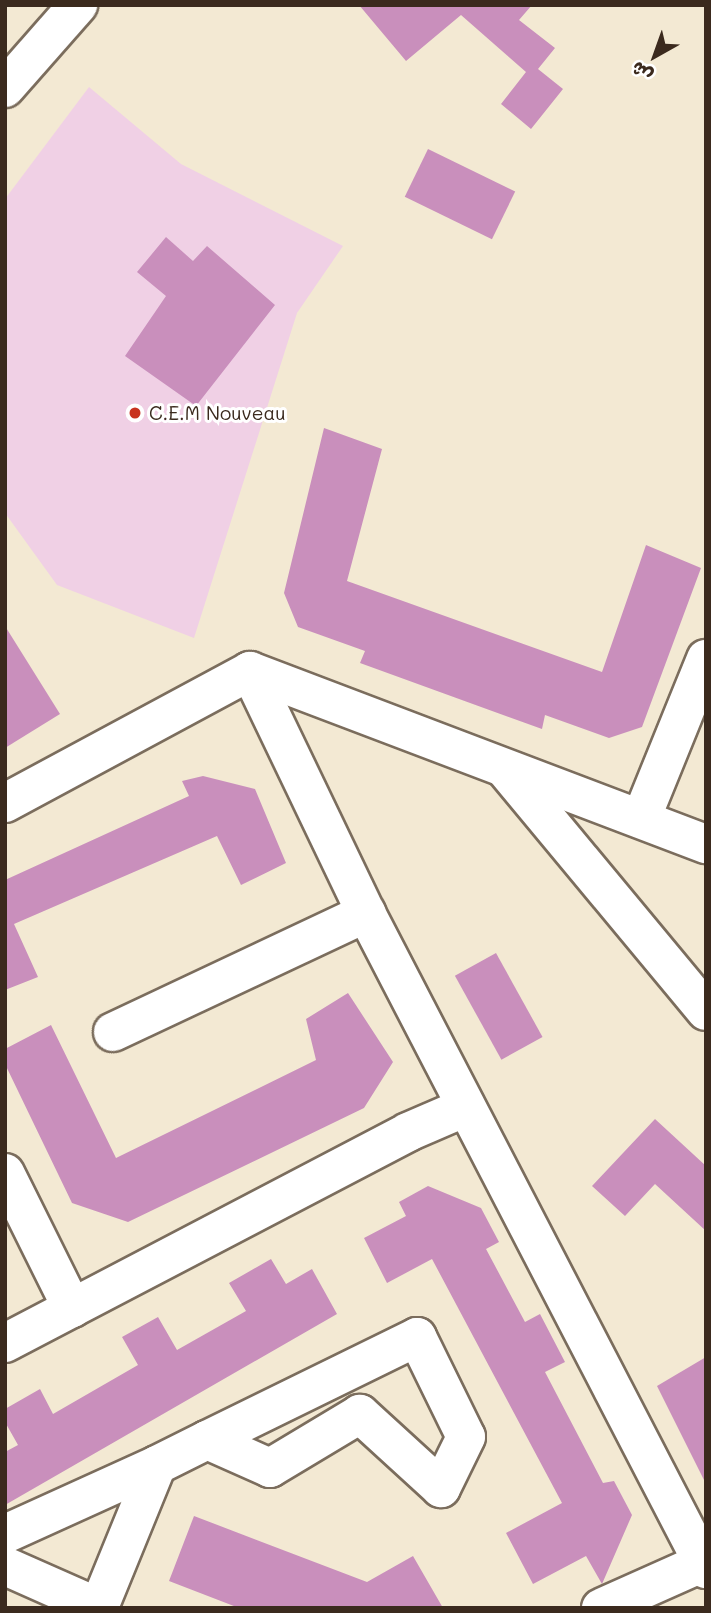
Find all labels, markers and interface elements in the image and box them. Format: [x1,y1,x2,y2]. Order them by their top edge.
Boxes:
north arrow [620,21,690,91]
text: ش [625,56,657,89]
place label: C.E.M Nouveau [149,402,286,424]
marker: C.E.M Nouveau [127,405,143,421]

